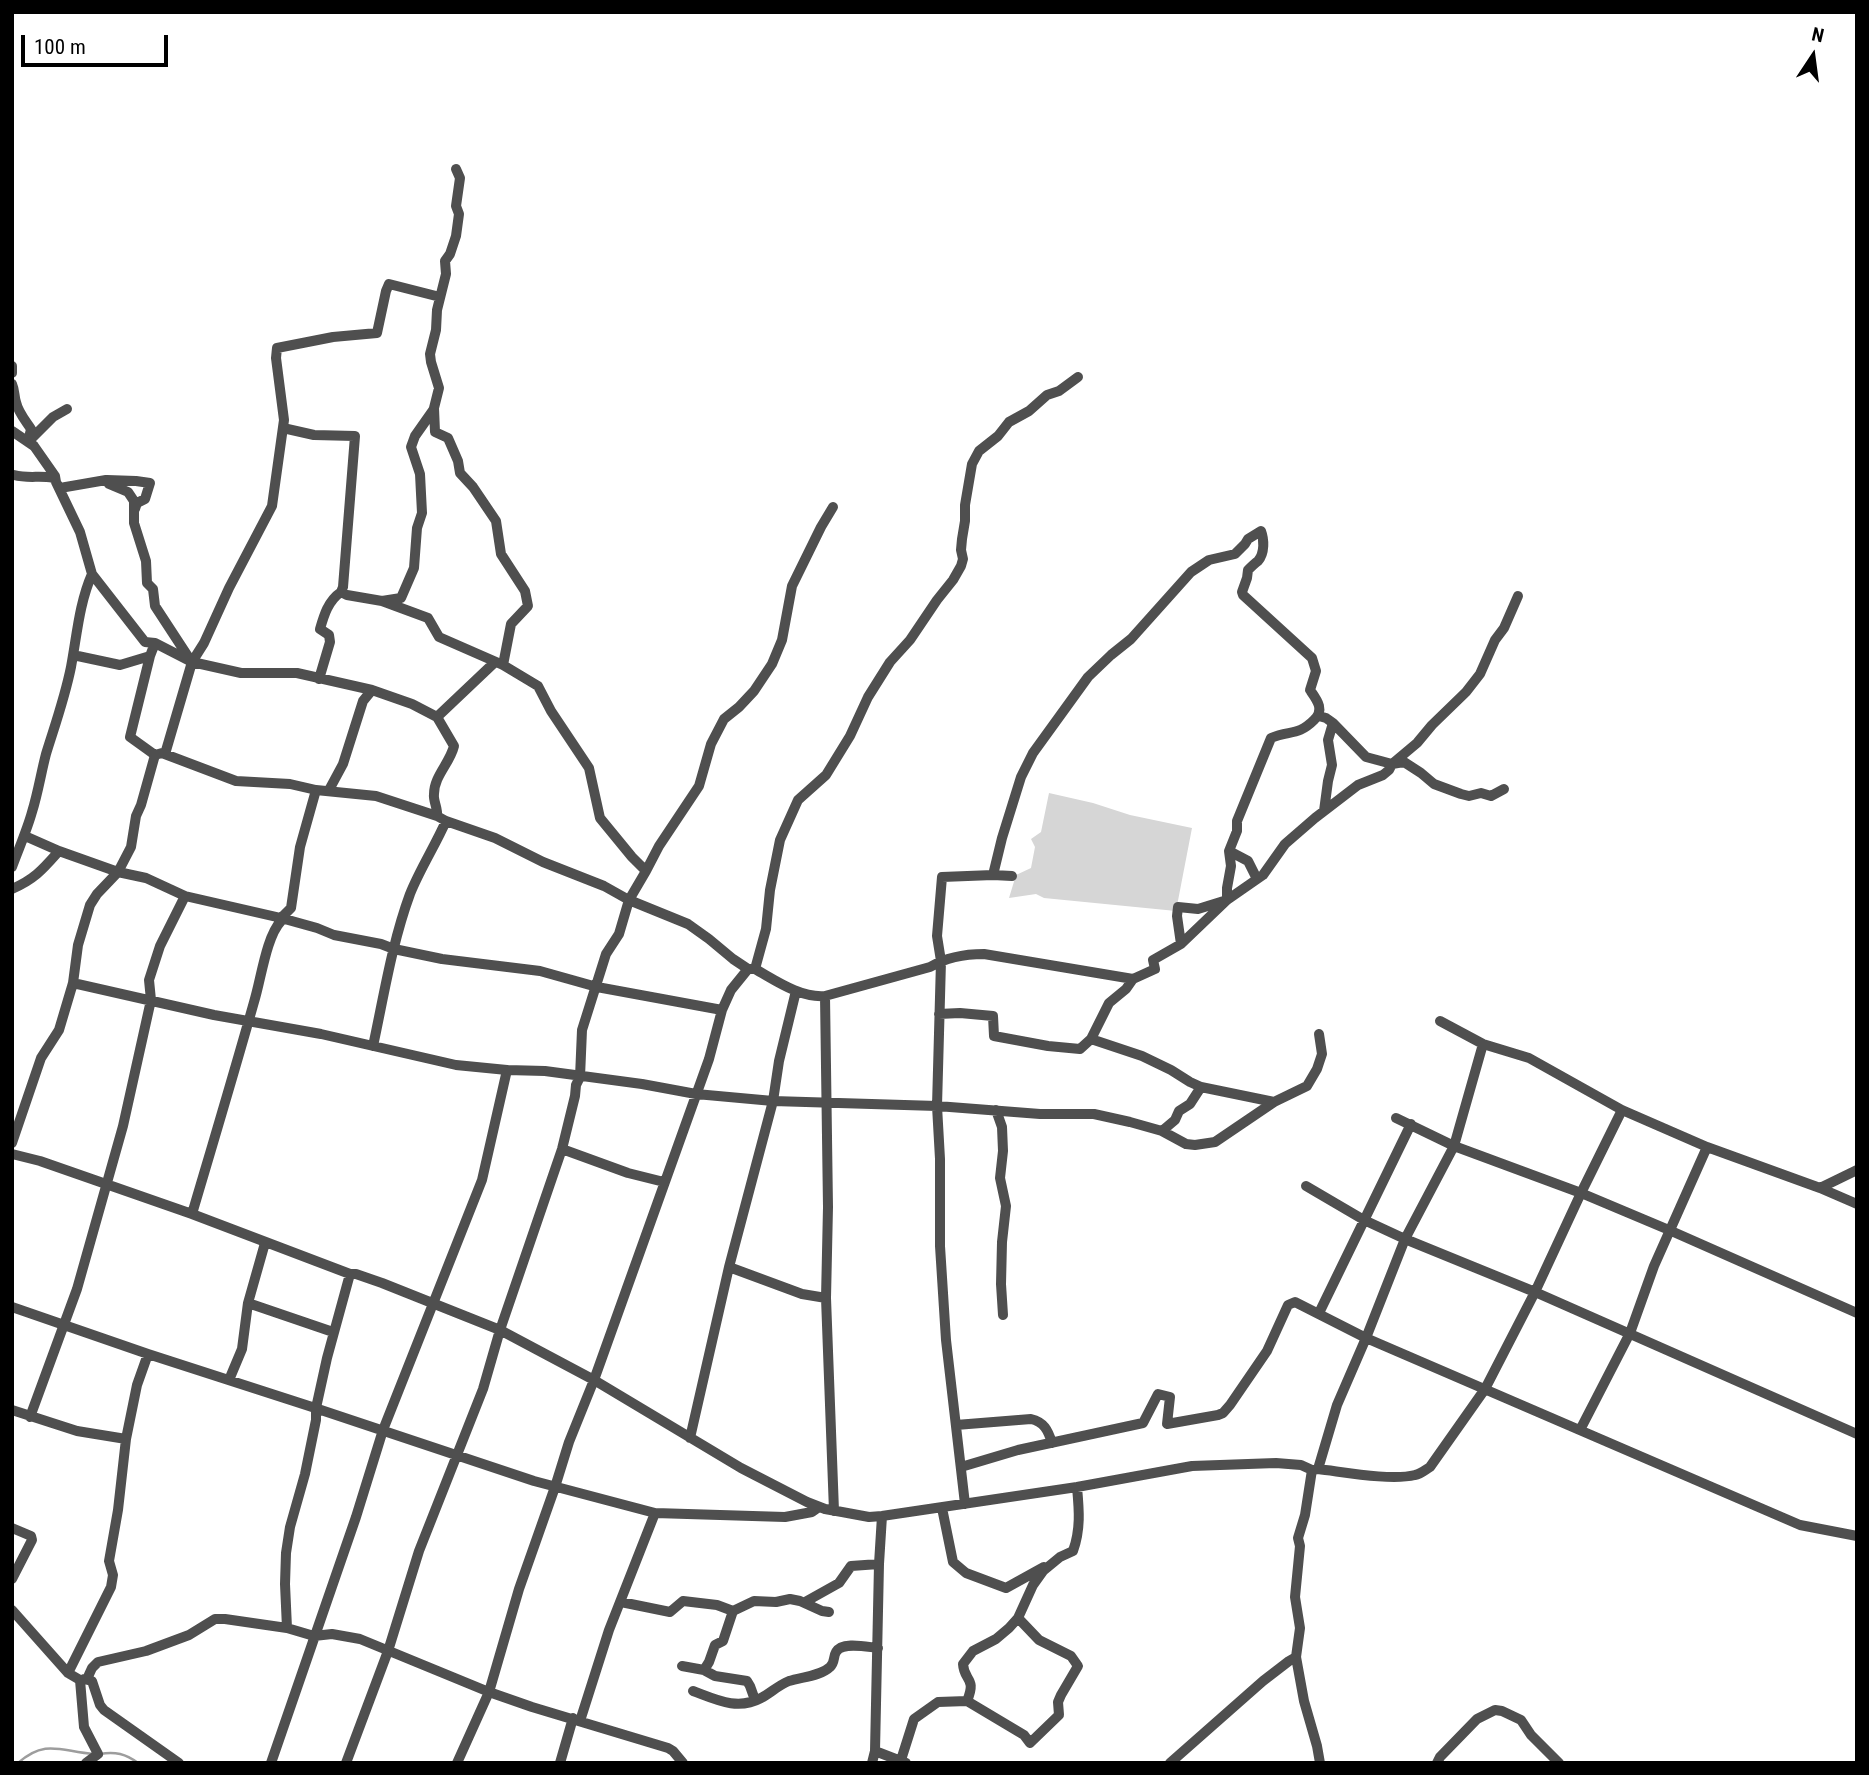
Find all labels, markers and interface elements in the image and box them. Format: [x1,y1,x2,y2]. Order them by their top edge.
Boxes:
scale bar [24,21,172,65]
north arrow [1778,21,1848,91]
text: N [1810,23,1826,48]
text: 100 m [34,35,86,59]

